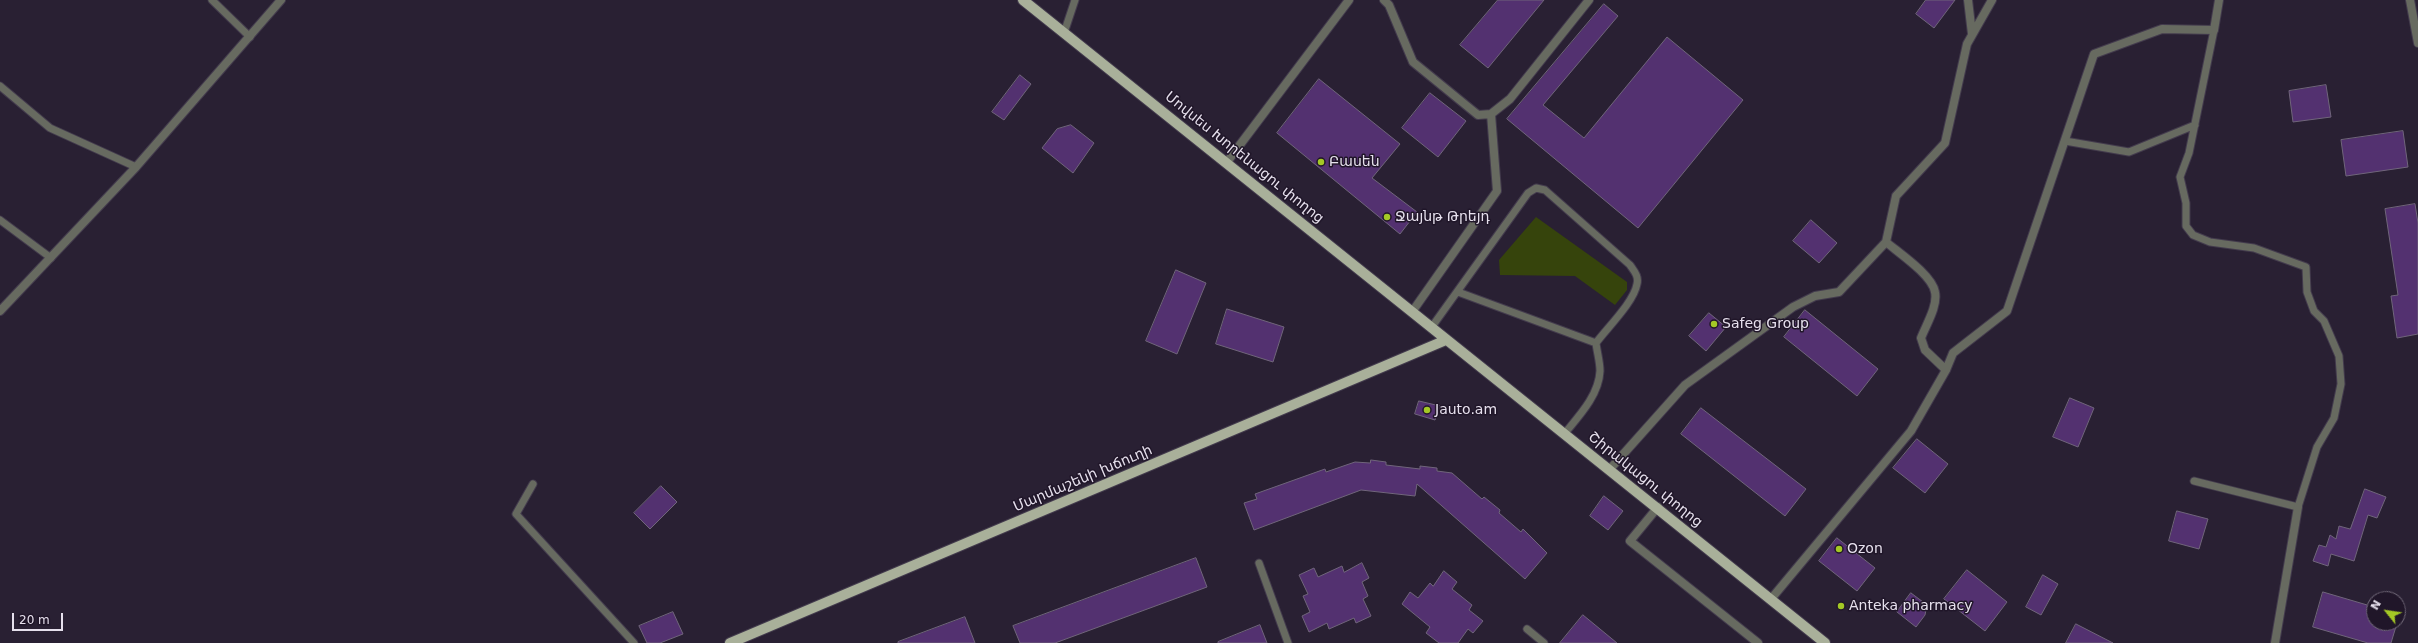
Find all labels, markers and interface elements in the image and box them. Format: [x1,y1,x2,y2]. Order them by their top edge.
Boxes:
street label: Մովսես Խորենացու փողոց [1161,89,1327,227]
place label: Բասեն [1329,154,1380,170]
marker: Բասեն [1316,157,1326,167]
place label: Ջայնթ Թրեյդ [1395,209,1490,225]
marker: Ջայնթ Թրեյդ [1382,212,1392,222]
place label: Safeg Group [1722,316,1809,332]
marker: Safeg Group [1709,319,1719,329]
place label: Jauto.am [1435,402,1497,418]
marker: Jauto.am [1422,405,1432,415]
street label: Շիրակացու փողոց [1585,429,1705,531]
street label: Մարմաշենի խճուղի [1011,442,1155,516]
place label: Ozon [1847,541,1883,557]
marker: Ozon [1834,544,1844,554]
north arrow [2366,591,2406,631]
place label: Anteka pharmacy [1849,598,1972,614]
text: N [2368,598,2384,612]
marker: Anteka pharmacy [1836,601,1846,611]
scale bar [14,605,65,631]
text: 20 m [19,613,50,627]

